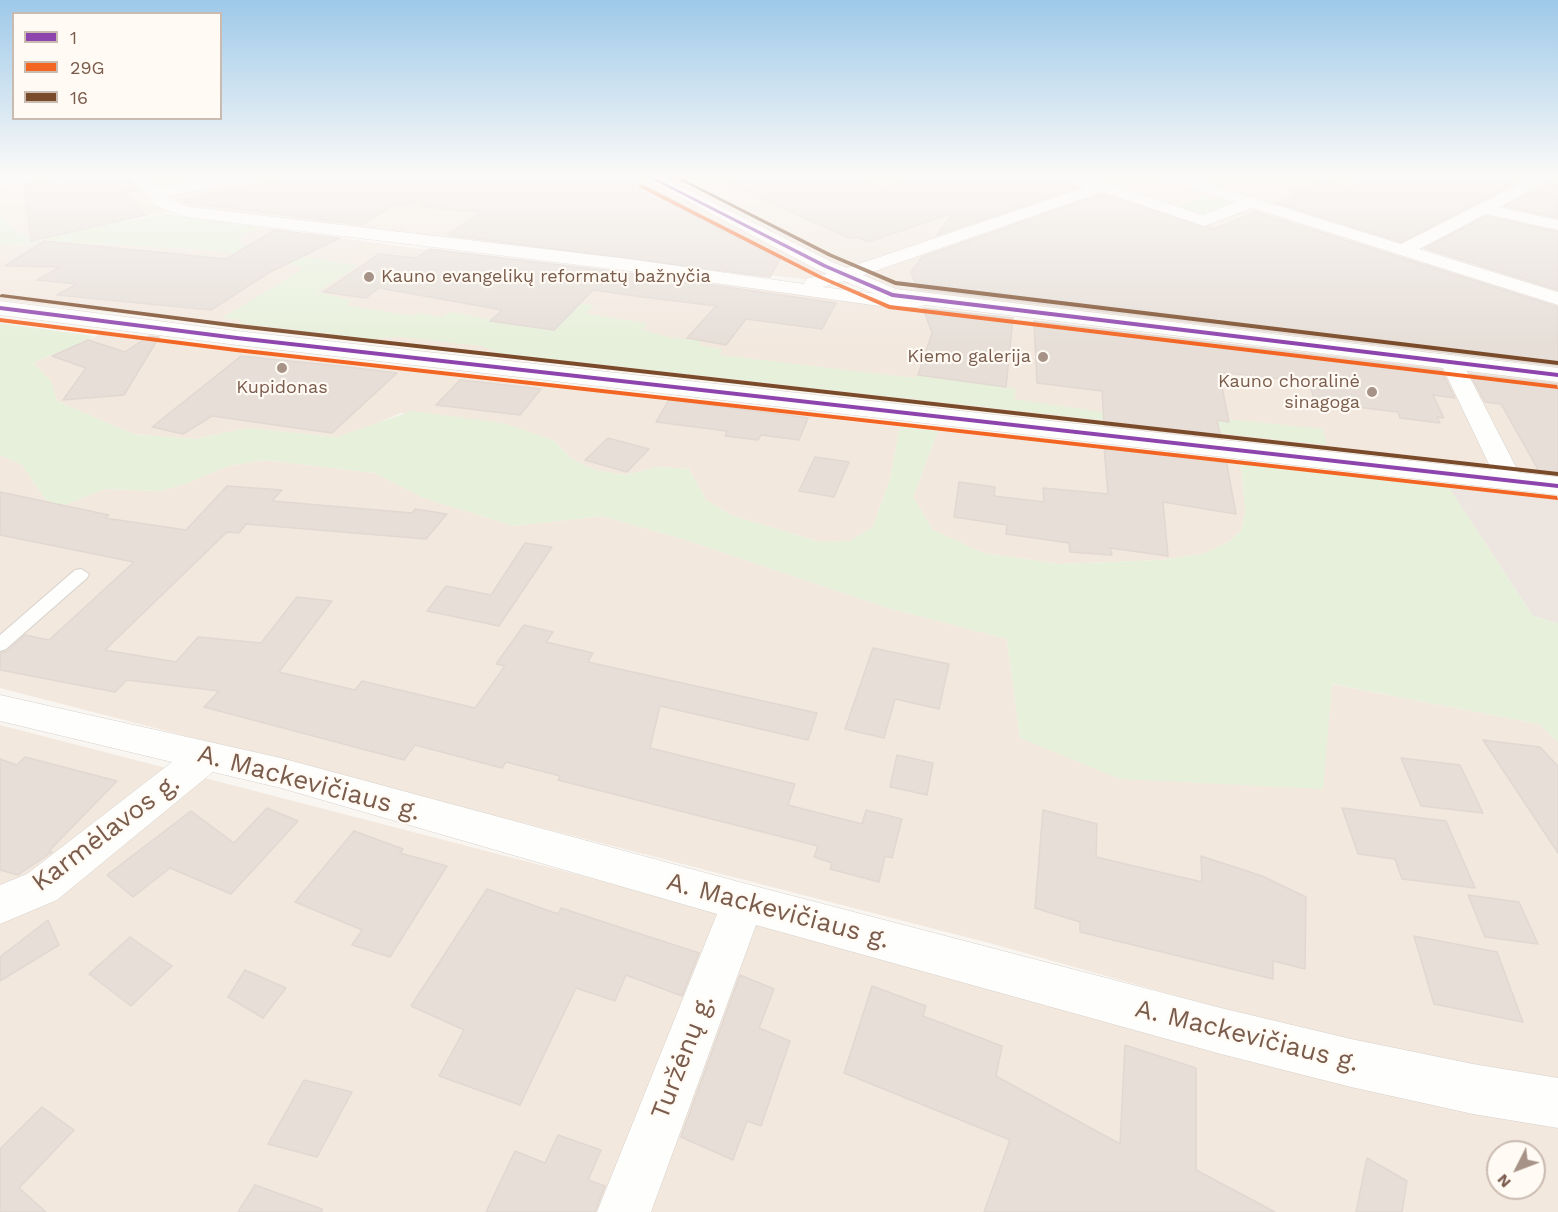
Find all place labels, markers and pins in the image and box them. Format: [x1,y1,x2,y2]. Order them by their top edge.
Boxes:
place label: Kauno evangelikų reformatų bažnyčia [381,266,711,288]
marker: Kauno evangelikų reformatų bažnyčia [362,270,376,284]
place label: Kiemo galerija [907,346,1031,368]
marker: Kiemo galerija [1036,350,1050,364]
marker: Kupidonas [275,361,289,375]
place label: Kauno choralinė sinagoga [1218,371,1360,413]
place label: Kupidonas [236,377,328,399]
marker: Kauno choralinė sinagoga [1365,385,1379,399]

